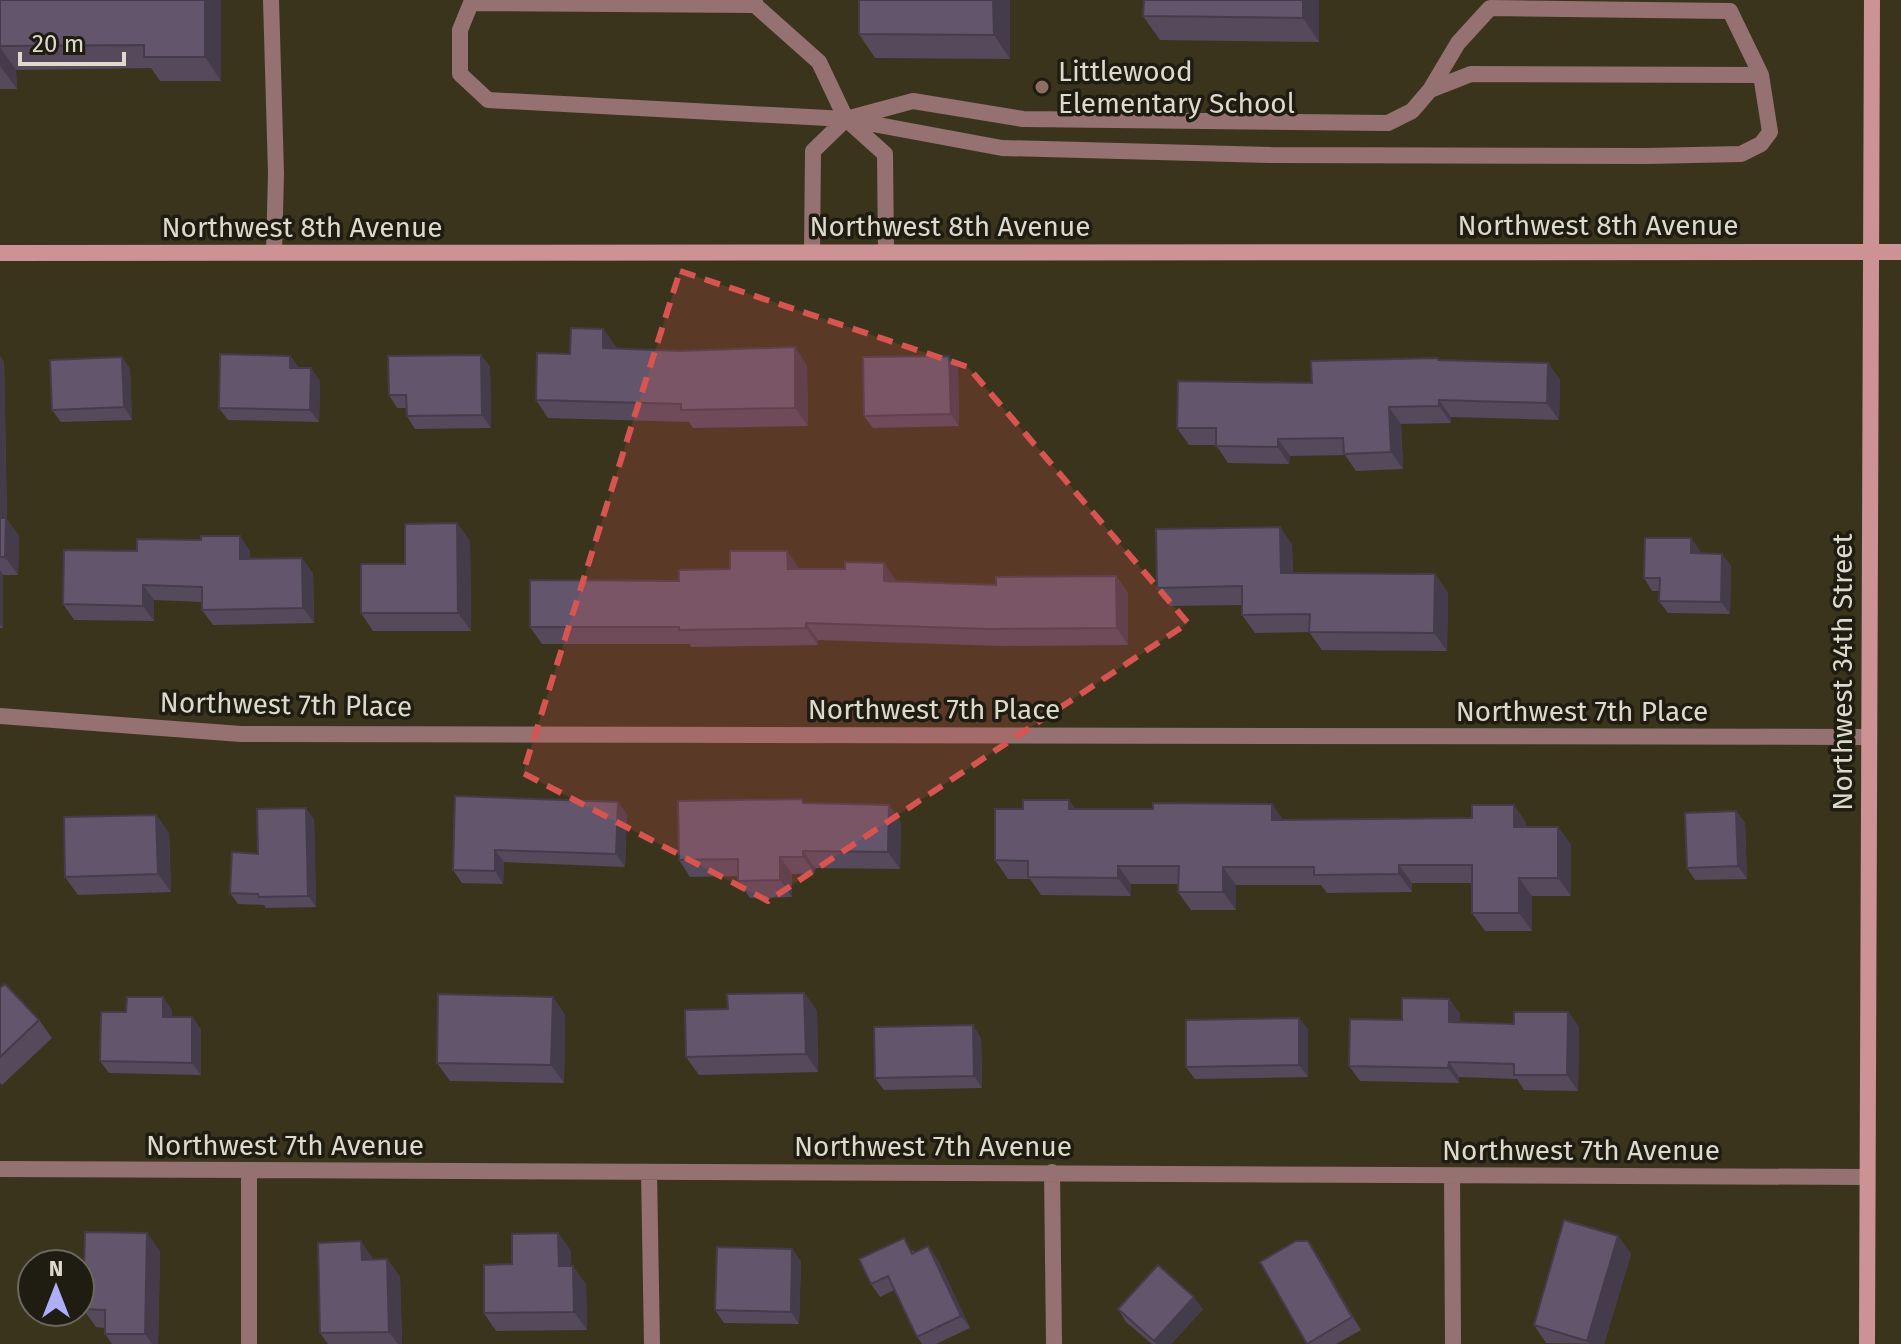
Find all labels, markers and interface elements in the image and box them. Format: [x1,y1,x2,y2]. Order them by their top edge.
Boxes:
scale bar [20,16,124,66]
text: 20 m [32,30,84,58]
place label: Littlewood Elementary School [1058,55,1295,120]
marker: Littlewood Elementary School [1033,78,1051,96]
street label: Northwest 8th Avenue [1457,209,1739,242]
street label: Northwest 8th Avenue [809,210,1091,243]
street label: Northwest 8th Avenue [161,211,443,244]
street label: Northwest 34th Street [1826,532,1859,811]
street label: Northwest 7th Place [159,686,413,723]
street label: Northwest 7th Place [808,693,1060,726]
street label: Northwest 7th Place [1456,695,1708,728]
street label: Northwest 7th Avenue [146,1129,424,1162]
street label: Northwest 7th Avenue [794,1130,1072,1163]
street label: Northwest 7th Avenue [1442,1134,1720,1167]
north arrow [16,1248,96,1328]
text: N [49,1255,63,1282]

